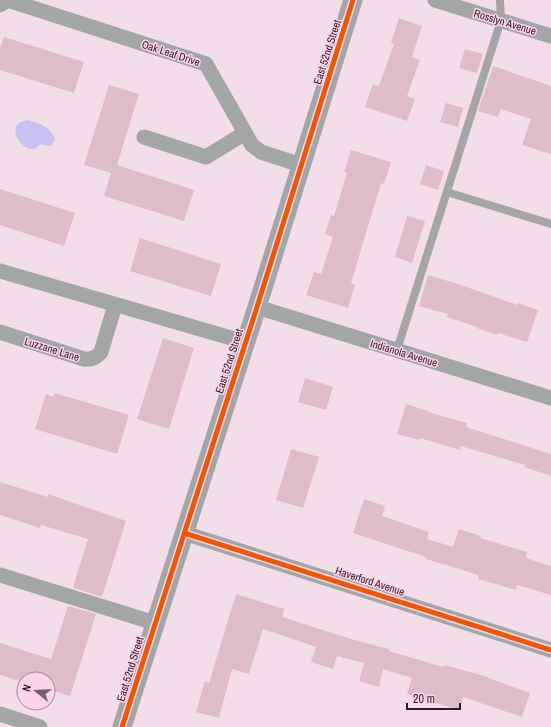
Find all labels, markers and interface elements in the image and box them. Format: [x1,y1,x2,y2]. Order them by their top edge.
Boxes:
street label: Rosslyn Avenue [472,6,538,38]
street label: East 52nd Street [310,17,344,86]
street label: Oak Leaf Drive [140,37,202,69]
street label: East 52nd Street [212,326,246,395]
street label: Luzzane Lane [23,334,81,364]
street label: Indianola Avenue [369,336,439,370]
street label: Haverford Avenue [334,563,406,599]
street label: East 52nd Street [113,634,147,703]
north arrow [16,671,56,711]
text: N [19,683,34,693]
scale bar [407,685,460,711]
text: 20 m [413,691,435,707]

